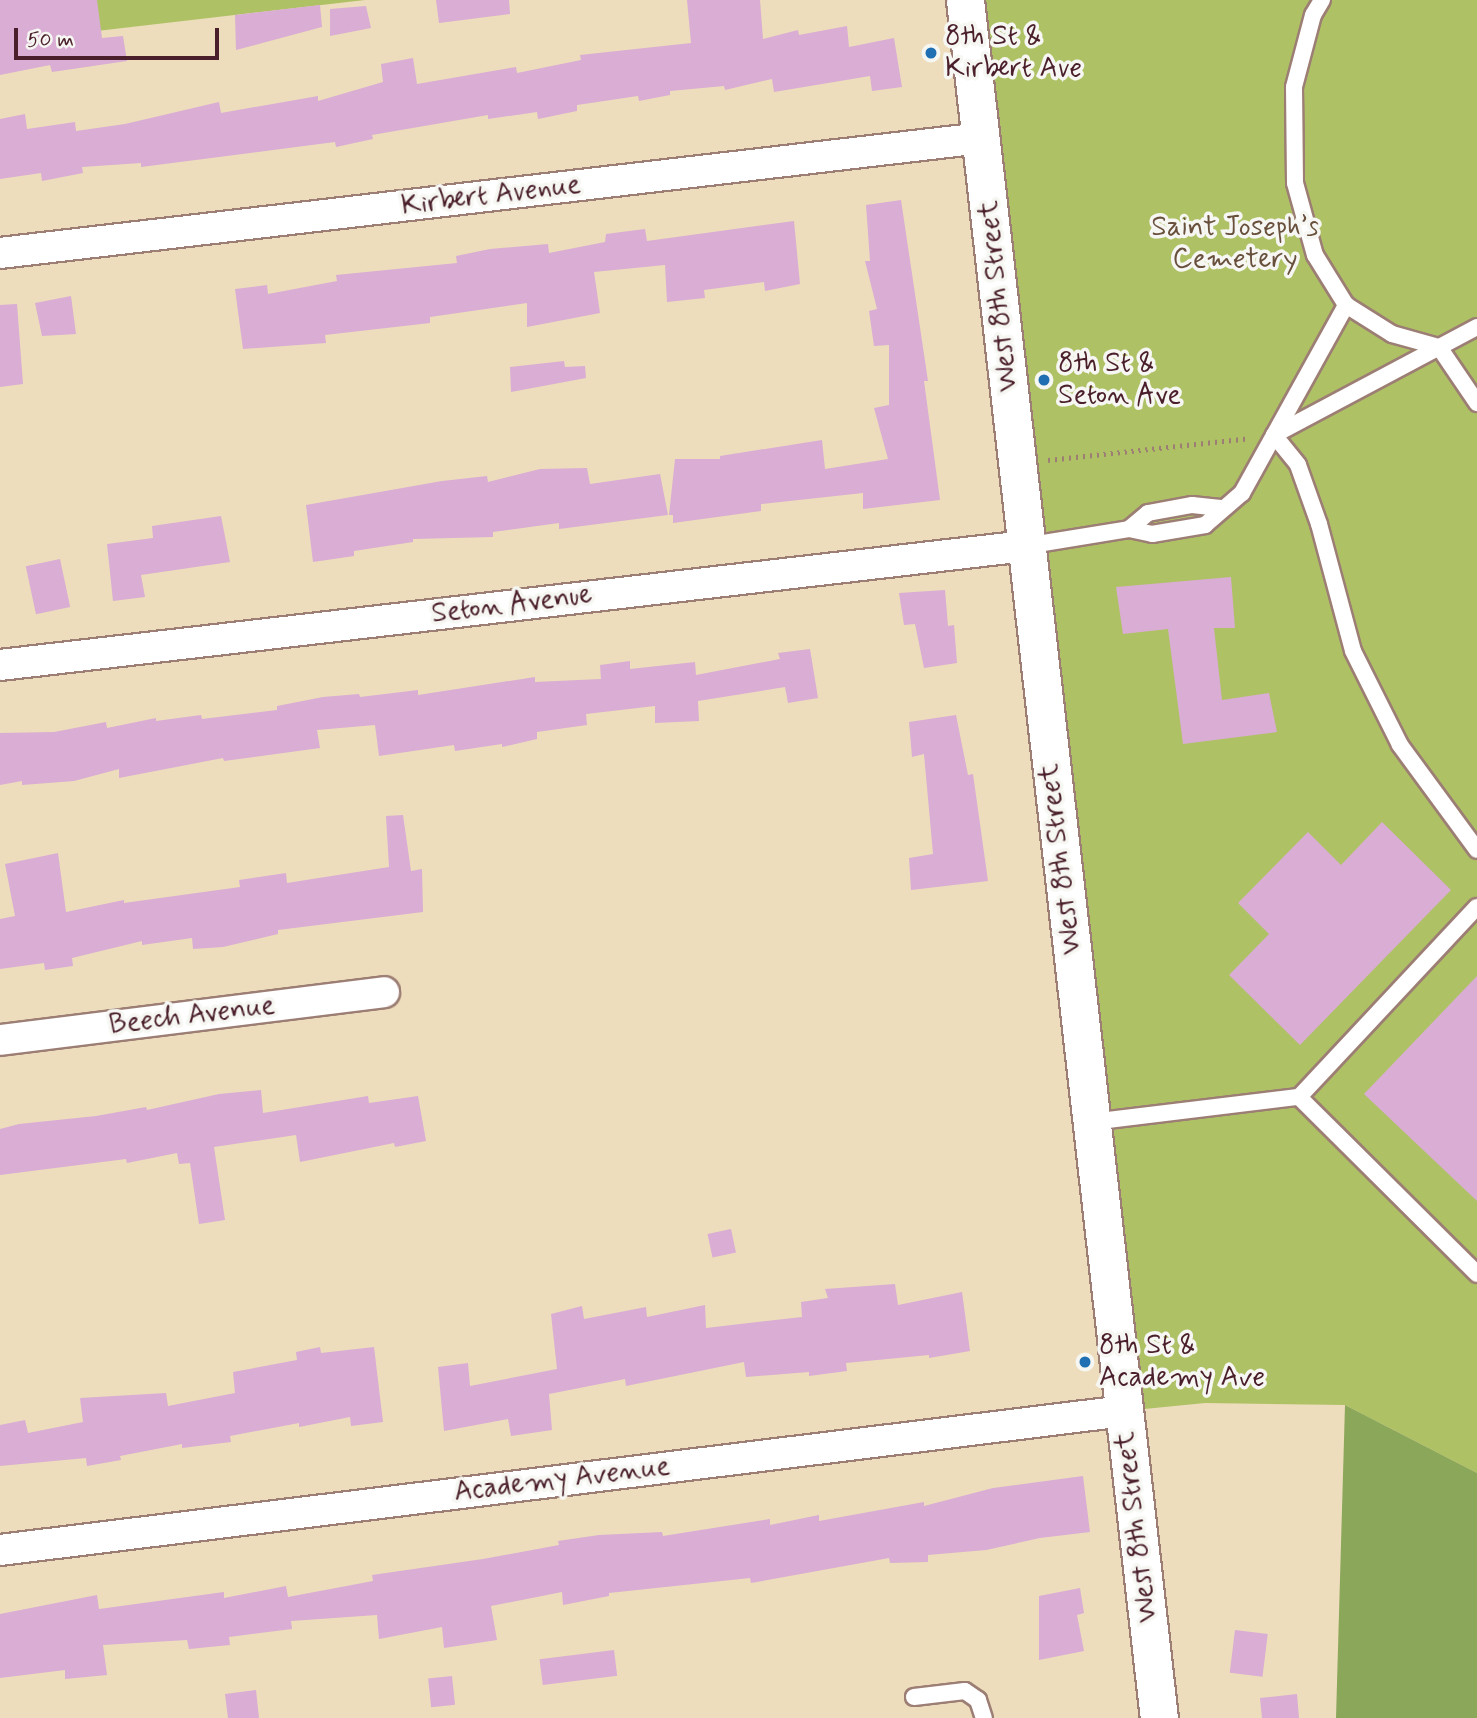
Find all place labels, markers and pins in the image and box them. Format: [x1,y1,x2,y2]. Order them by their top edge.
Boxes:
place label: 8th St & Kirbert Ave [945,20,1082,86]
marker: 8th St & Kirbert Ave [923,45,939,61]
place label: 8th St & Seton Ave [1058,347,1179,413]
marker: 8th St & Seton Ave [1036,372,1052,388]
place label: 8th St & Academy Ave [1099,1329,1263,1395]
marker: 8th St & Academy Ave [1077,1354,1093,1370]

